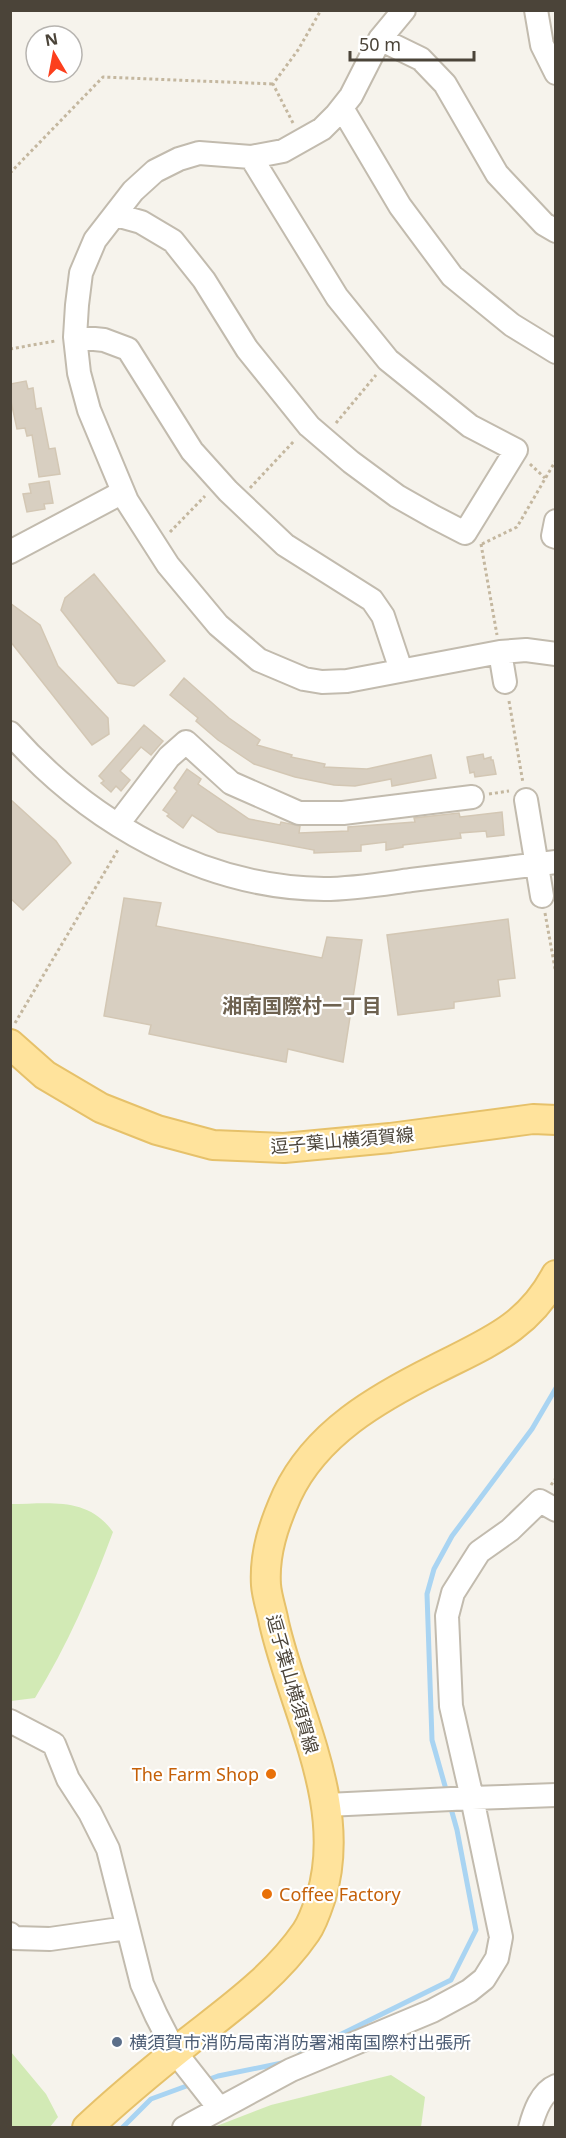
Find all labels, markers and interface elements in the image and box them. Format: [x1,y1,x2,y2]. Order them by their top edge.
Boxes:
north arrow [24,24,84,84]
scale bar [350,24,474,62]
text: N [43,27,60,51]
text: 50 m [359,32,401,56]
district label: 湘南国際村一丁目 [222,992,382,1019]
street label: 逗子葉山横須賀線 [269,1122,415,1158]
street label: 逗子葉山横須賀線 [262,1611,324,1757]
place label: The Farm Shop [132,1762,259,1786]
marker: The Farm Shop [264,1767,278,1781]
place label: Coffee Factory [279,1882,402,1906]
marker: Coffee Factory [260,1887,274,1901]
place label: 横須賀市消防局南消防署湘南国際村出張所 [129,2030,471,2054]
marker: 横須賀市消防局南消防署湘南国際村出張所 [110,2035,124,2049]

